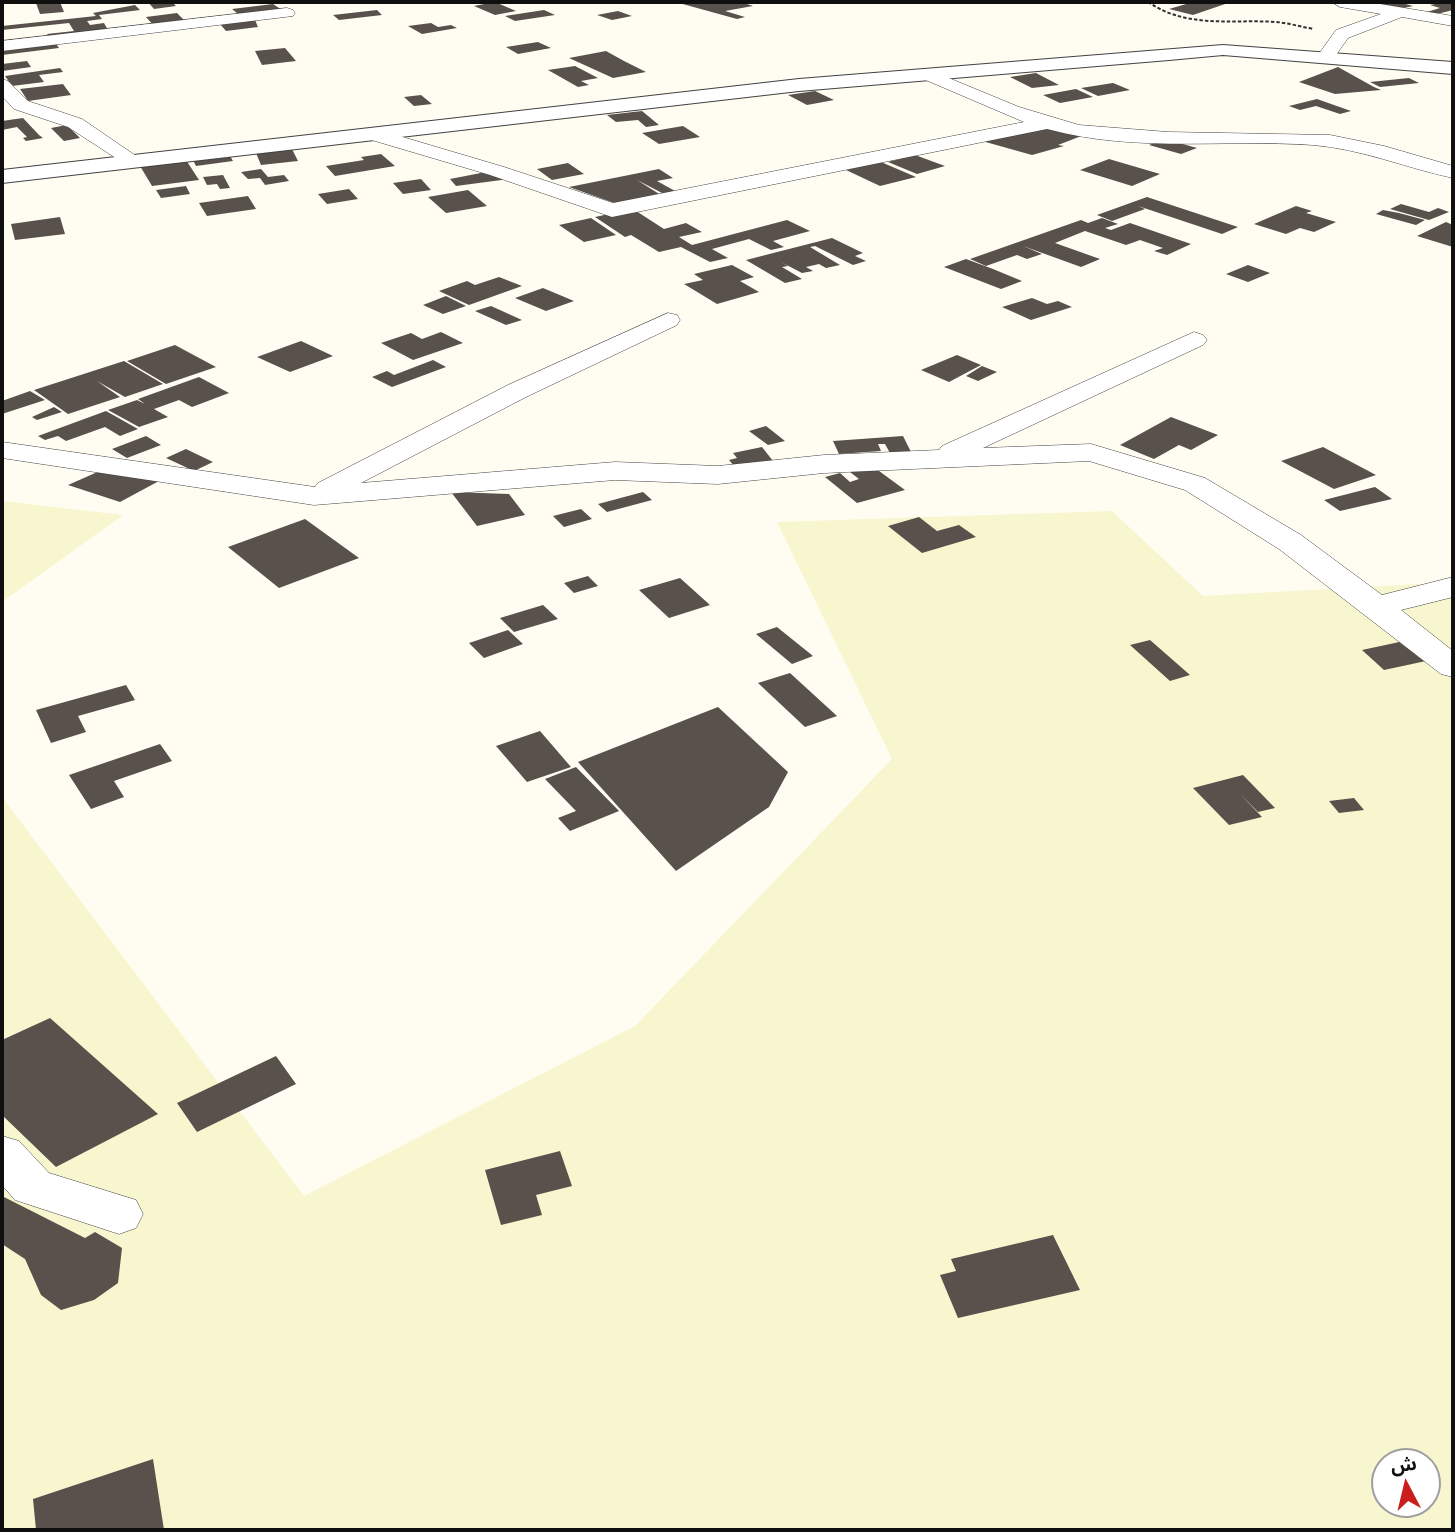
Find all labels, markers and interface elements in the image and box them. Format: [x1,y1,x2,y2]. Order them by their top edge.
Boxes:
north arrow [1371,1448,1441,1518]
text: ش [1389,1450,1418,1478]

